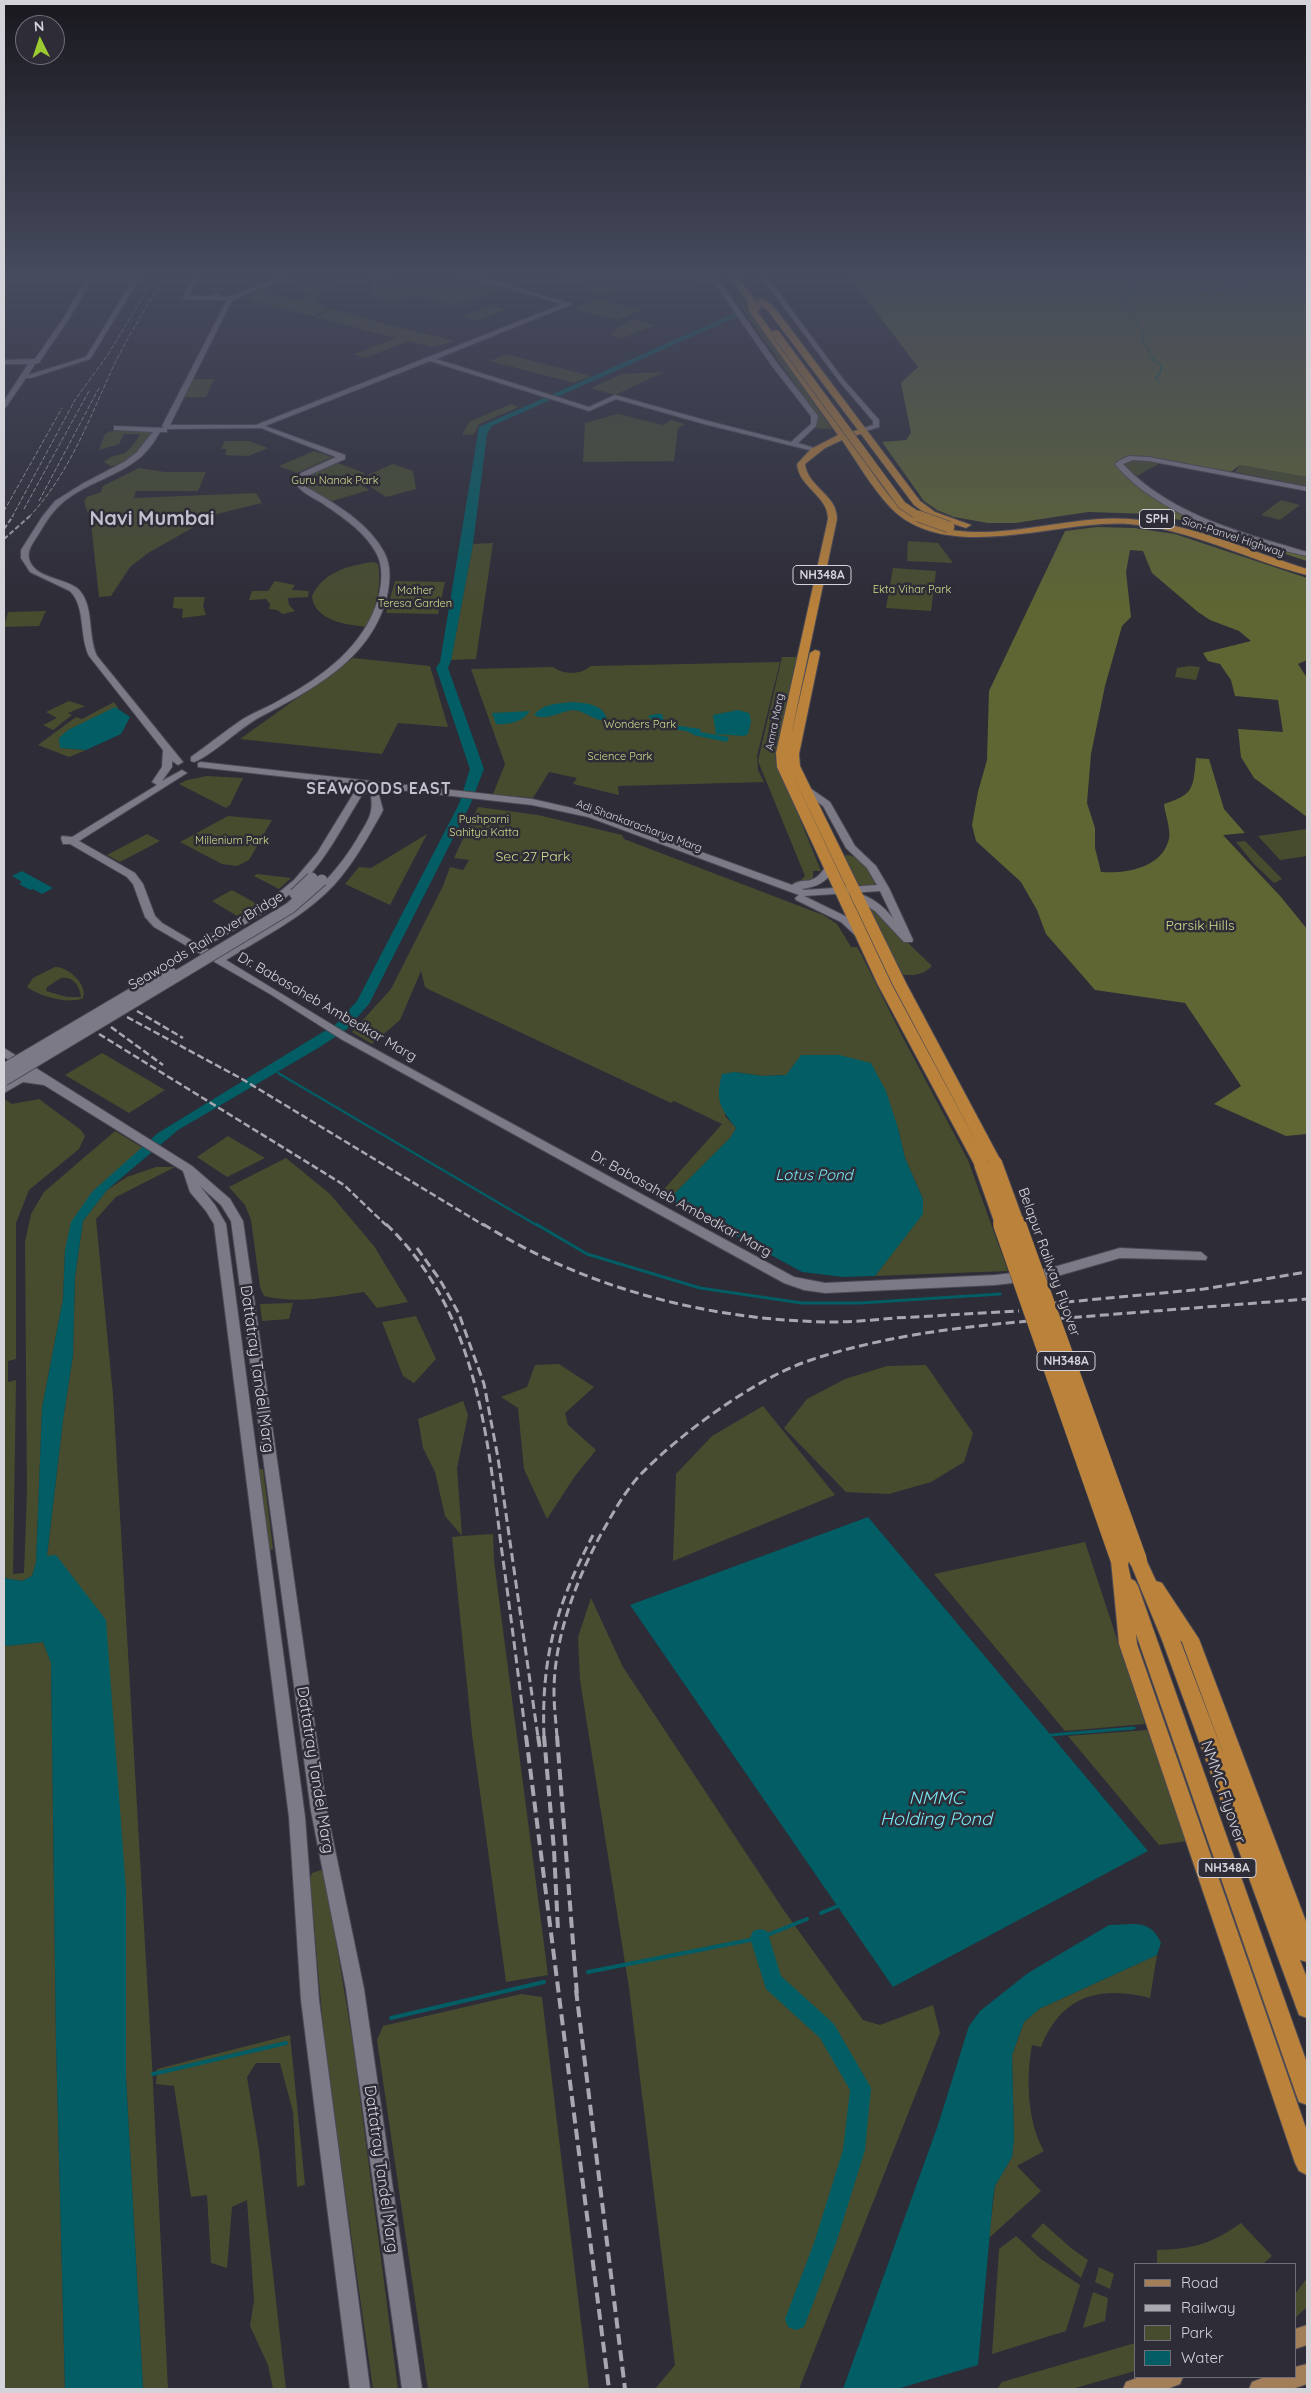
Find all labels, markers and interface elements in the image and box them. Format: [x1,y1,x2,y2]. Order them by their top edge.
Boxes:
north arrow [15,15,65,65]
text: N [33,17,45,35]
park label: Guru Nanak Park [291,474,379,488]
district label: Navi Mumbai [90,507,214,531]
road number: SPH [1140,509,1174,528]
street label: Sion-Panvel Highway [1180,514,1286,560]
road number: NH348A [793,566,851,584]
park label: Ekta Vihar Park [873,583,951,597]
park label: Mother Teresa Garden [378,584,452,610]
street label: Amra Marg [763,692,787,752]
park label: Wonders Park [604,718,676,732]
park label: Science Park [587,750,653,764]
district label: SEAWOODS EAST [305,779,453,799]
street label: Adi Shankaracharya Marg [574,797,704,855]
park label: Pushparni Sahitya Katta [449,813,519,839]
park label: Millenium Park [195,834,269,848]
park label: Sec 27 Park [496,849,570,865]
street label: Seawoods Rail-Over Bridge [126,888,286,994]
park label: Parsik Hills [1165,918,1235,934]
street label: Dr. Babasaheb Ambedkar Marg [234,949,420,1065]
street label: Dr. Babasaheb Ambedkar Marg [588,1147,774,1261]
water label: Lotus Pond [775,1166,853,1184]
street label: Belapur Railway Flyover [1014,1185,1084,1339]
street label: Dattatray Tandel Marg [236,1284,278,1454]
road number: NH348A [1037,1352,1095,1370]
street label: Dattatray Tandel Marg [292,1685,338,1855]
street label: NMMC Flyover [1196,1738,1250,1846]
water label: NMMC Holding Pond [880,1788,992,1830]
road number: NH348A [1198,1859,1256,1878]
street label: Dattatray Tandel Marg [360,2084,402,2254]
legend [1134,2263,1296,2378]
text: Road [1181,2273,1218,2292]
text: Railway [1181,2298,1236,2317]
text: Park [1181,2323,1213,2342]
text: Water [1181,2348,1224,2367]

